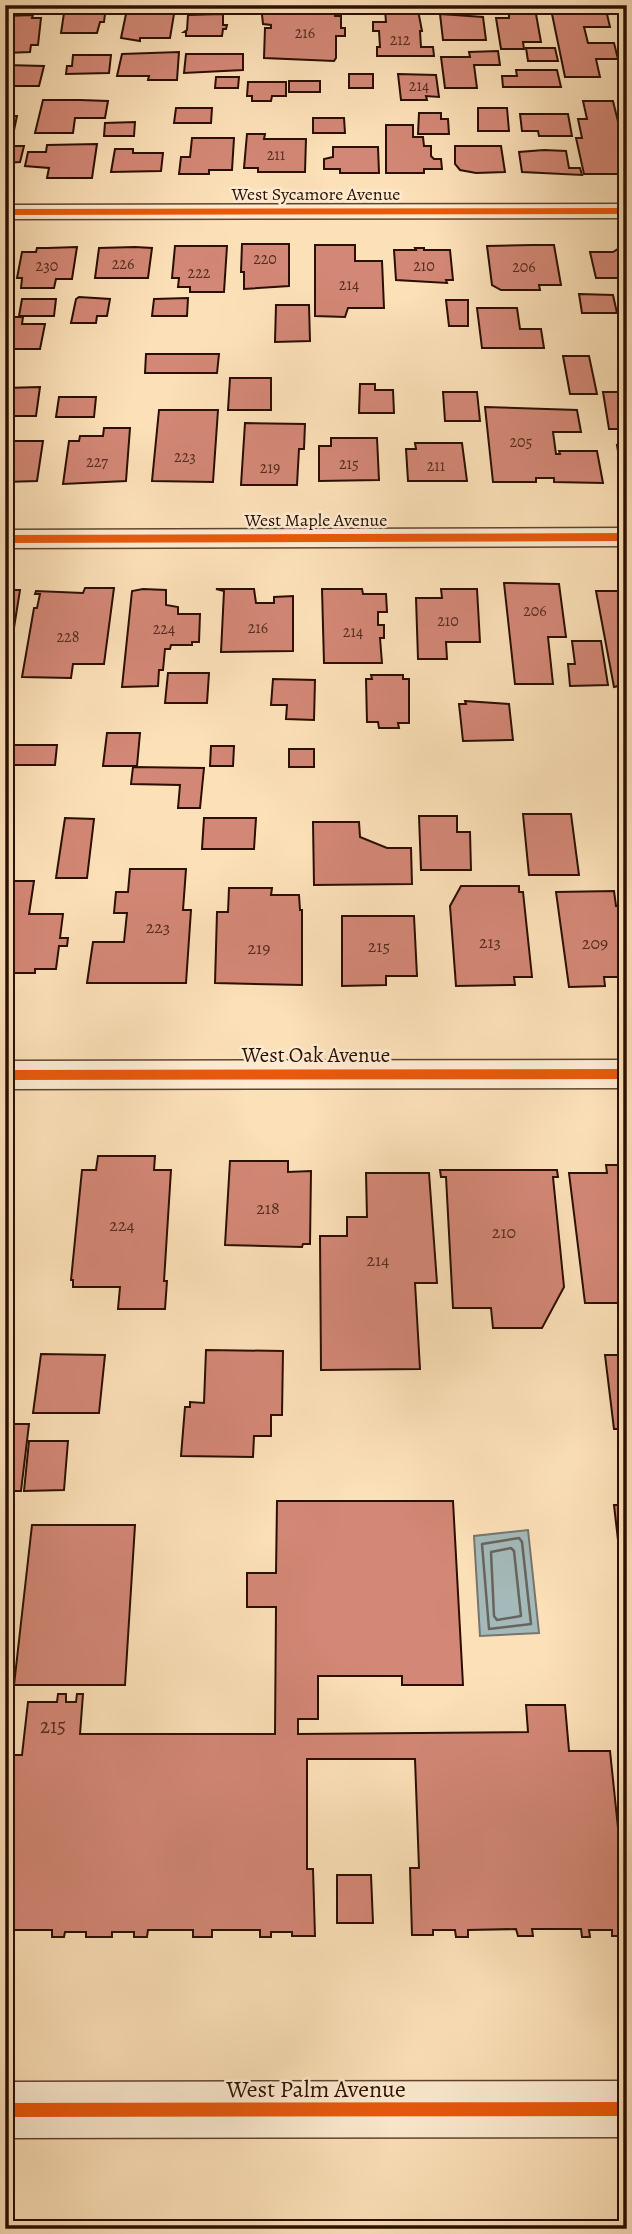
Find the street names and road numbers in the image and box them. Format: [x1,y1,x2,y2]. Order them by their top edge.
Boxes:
street label: West Sycamore Avenue [231,182,400,206]
street label: West Maple Avenue [244,508,387,532]
street label: West Oak Avenue [241,1041,390,1069]
street label: West Palm Avenue [225,2073,406,2105]

